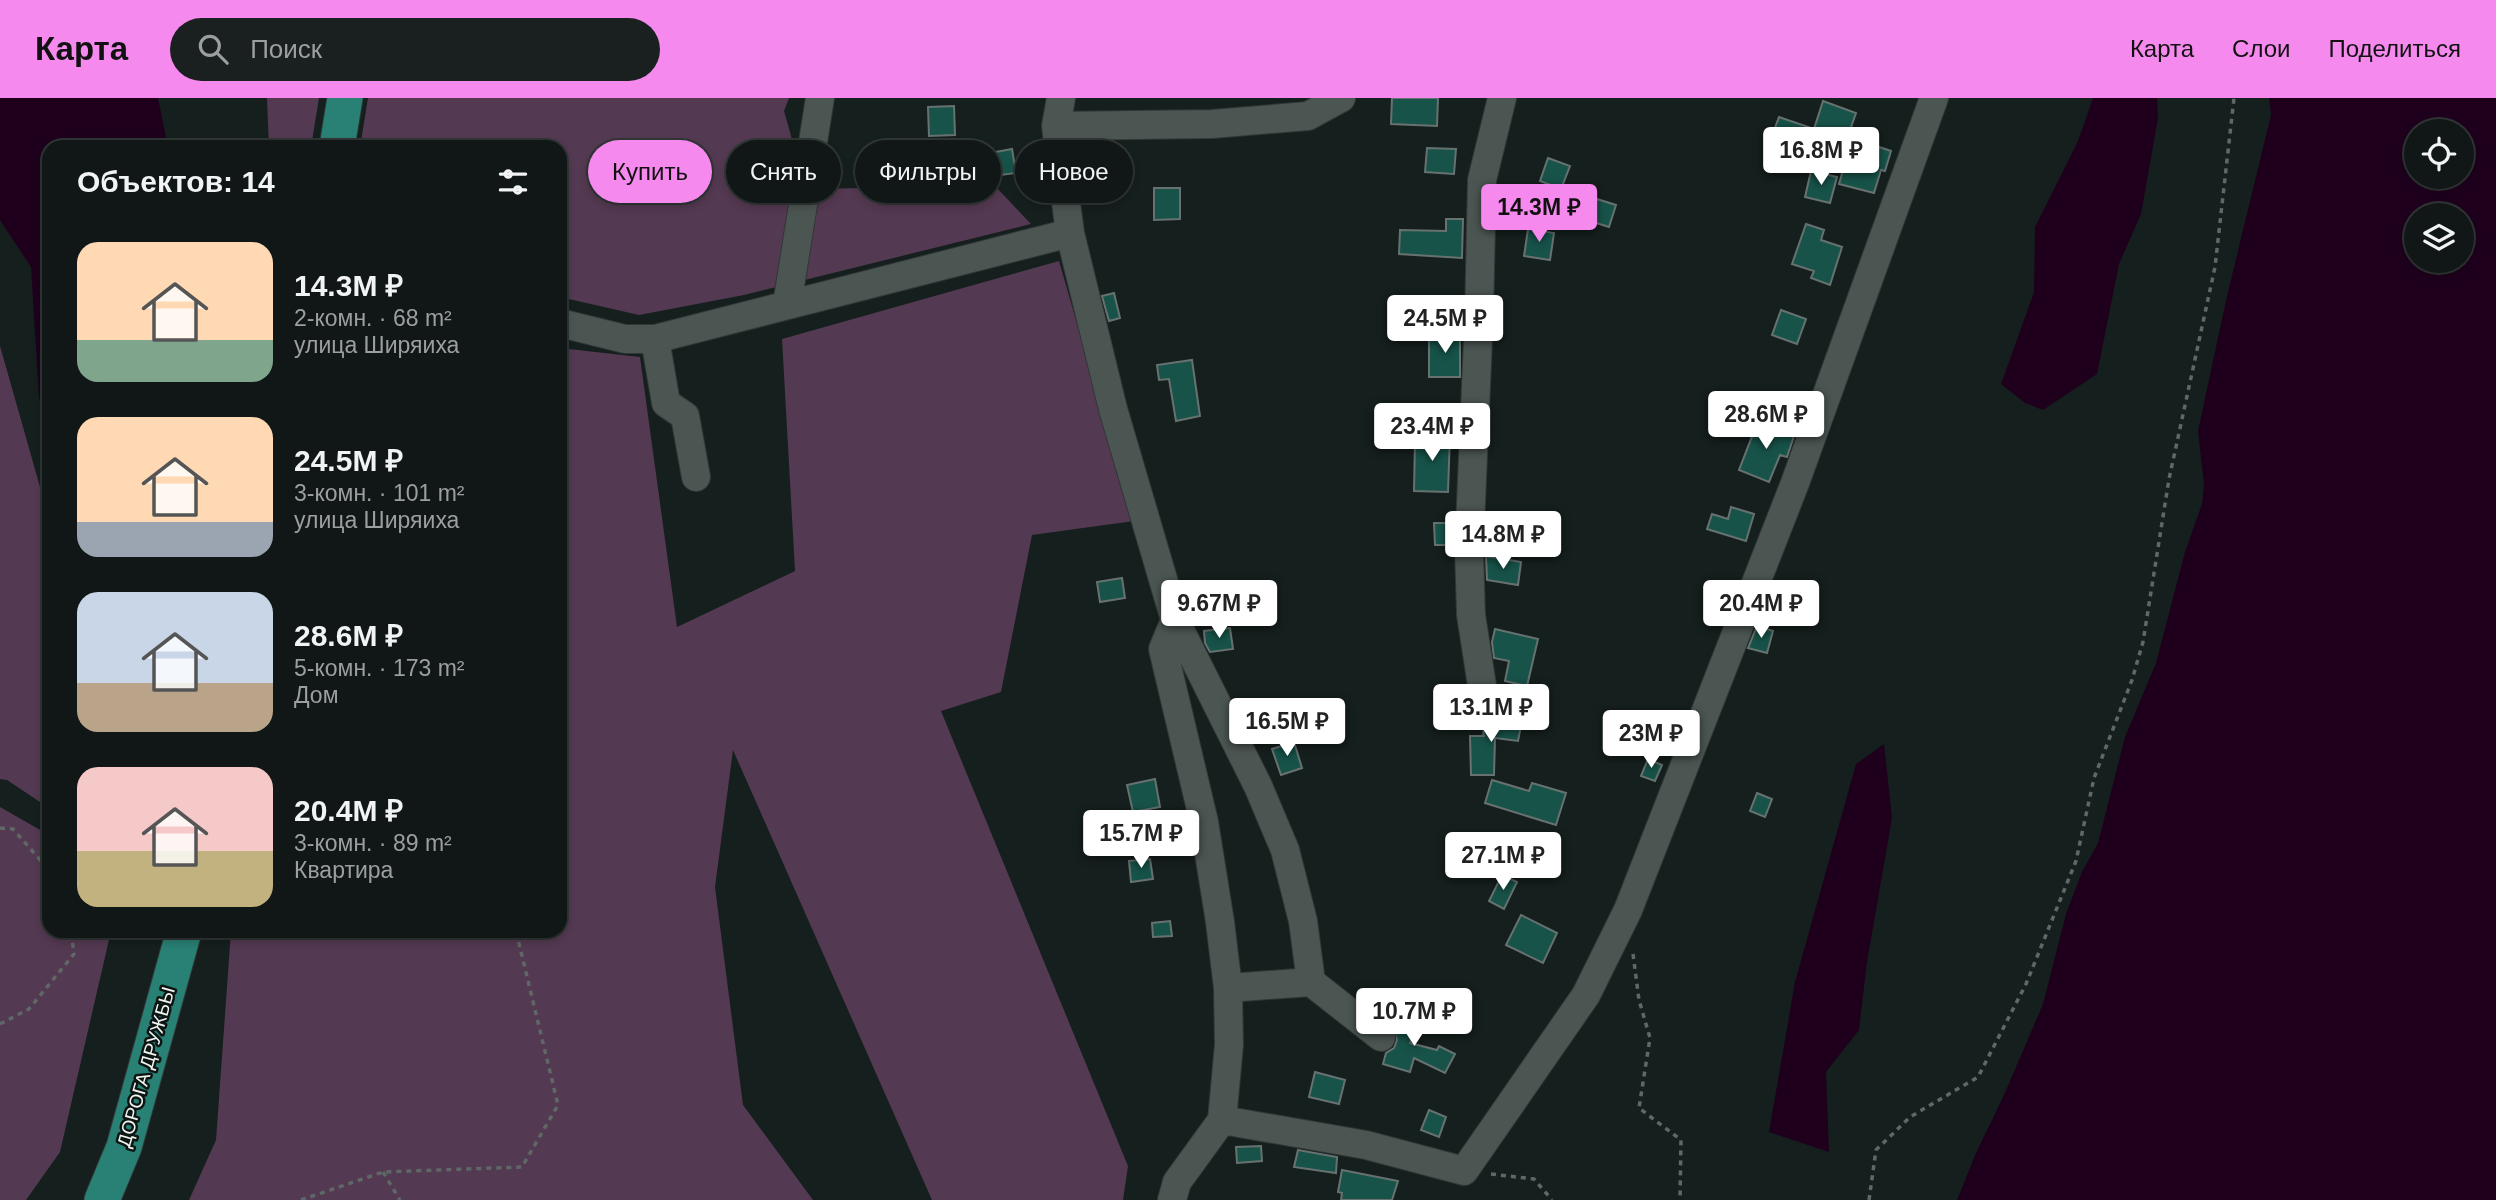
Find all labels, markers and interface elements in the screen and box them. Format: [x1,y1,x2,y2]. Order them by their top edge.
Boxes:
search box [170,18,660,81]
text: Карта [35,30,128,67]
icon: search [194,30,232,68]
text: Поиск [250,34,322,64]
text: Карта [2130,35,2194,62]
text: Слои [2232,35,2290,62]
text: Поделиться [2328,35,2461,62]
map controls [2404,119,2474,273]
button: locate [2404,119,2474,189]
pin: 16.8M ₽ [1756,127,1886,187]
text: 16.8M ₽ [1779,137,1863,163]
chip: Купить [588,140,712,203]
chip: Снять [726,140,841,203]
chip: Фильтры [855,140,1001,203]
chip: Новое [1015,140,1133,203]
icon: filters [494,163,532,201]
text: Объектов: 14 [77,165,275,198]
pin: 14.3M ₽ [1474,184,1604,244]
text: 14.3M ₽ [1497,194,1581,220]
button: layers [2404,203,2474,273]
text: 14.3M ₽ [294,269,403,302]
icon: home [133,270,217,354]
pin: 24.5M ₽ [1380,296,1510,355]
text: 2-комн. · 68 m² [294,305,452,331]
text: 24.5M ₽ [1403,305,1487,331]
text: улица Ширяиха [294,332,459,358]
pin: 28.6M ₽ [1701,392,1831,451]
text: 28.6M ₽ [1724,401,1808,427]
pin: 23.4M ₽ [1367,404,1497,463]
text: 23.4M ₽ [1390,413,1474,439]
text: 24.5M ₽ [294,444,403,477]
icon: home [133,445,217,529]
text: 3-комн. · 101 m² [294,480,465,506]
text: улица Ширяиха [294,507,459,533]
pin: 14.8M ₽ [1438,512,1568,571]
text: 14.8M ₽ [1461,521,1545,547]
pin: 9.67M ₽ [1154,580,1284,640]
pin: 20.4M ₽ [1696,580,1826,640]
text: 9.67M ₽ [1177,590,1261,616]
text: 20.4M ₽ [1719,590,1803,616]
text: 28.6M ₽ [294,619,403,652]
icon: home [133,620,217,704]
text: 5-комн. · 173 m² [294,655,465,681]
text: Дом [294,682,338,708]
pin: 13.1M ₽ [1426,684,1556,744]
text: 13.1M ₽ [1449,694,1533,720]
pin: 16.5M ₽ [1222,698,1352,758]
text: 16.5M ₽ [1245,708,1329,734]
pin: 23M ₽ [1602,710,1700,770]
text: 23M ₽ [1619,720,1683,746]
text: 20.4M ₽ [294,794,403,827]
icon: home [133,795,217,879]
pin: 15.7M ₽ [1076,810,1206,870]
text: 15.7M ₽ [1099,820,1183,846]
text: 3-комн. · 89 m² [294,830,452,856]
pin: 27.1M ₽ [1438,832,1568,892]
text: 27.1M ₽ [1461,842,1545,868]
text: Квартира [294,857,393,883]
street label: ДОРОГА ДРУЖБЫ [113,984,179,1150]
pin: 10.7M ₽ [1349,988,1479,1048]
text: 10.7M ₽ [1372,998,1456,1024]

